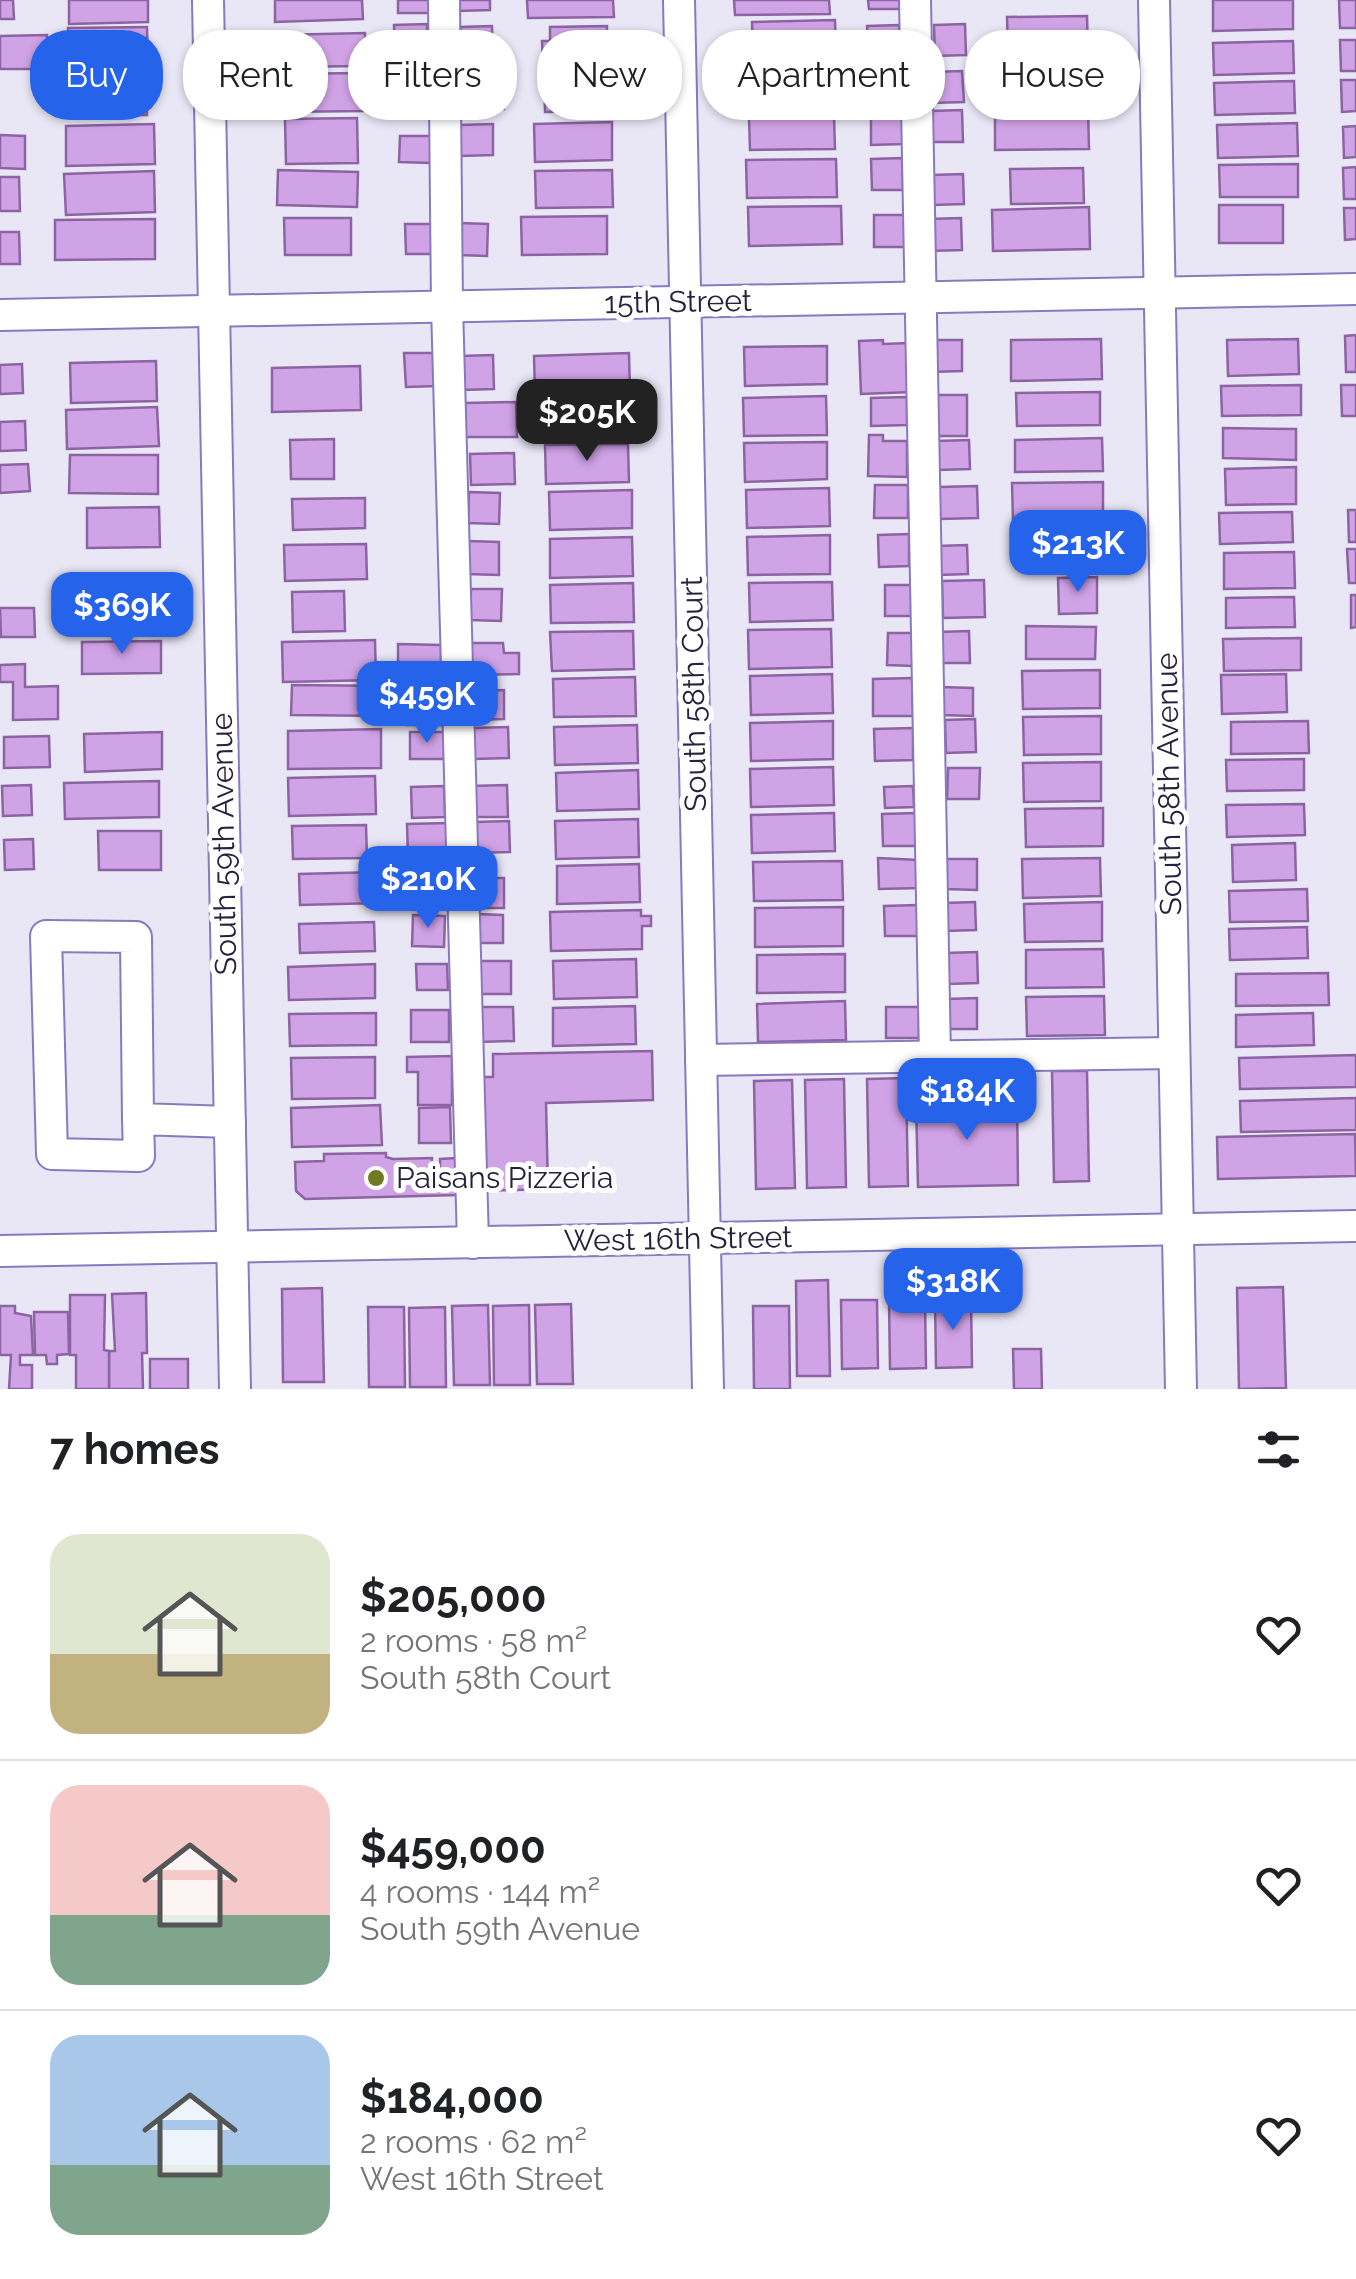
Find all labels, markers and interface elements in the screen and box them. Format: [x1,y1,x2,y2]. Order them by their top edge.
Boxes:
chip: Buy [30,30,163,120]
chip: Rent [183,30,328,120]
chip: Filters [348,30,517,120]
chip: New [537,30,682,120]
chip: Apartment [702,30,945,120]
chip: House [965,30,1140,120]
street label: 15th Street [604,283,752,320]
pin: $205K [517,379,657,464]
text: $205K [538,393,636,430]
pin: $213K [1008,510,1148,595]
text: $213K [1031,524,1125,561]
pin: $369K [52,572,192,657]
street label: South 58th Court [674,576,713,812]
text: $369K [73,586,171,623]
street label: South 58th Avenue [1149,652,1188,916]
pin: $459K [357,661,497,746]
text: $459K [379,675,475,712]
street label: South 59th Avenue [204,712,243,976]
pin: $210K [358,846,498,931]
text: $210K [380,860,476,897]
pin: $184K [897,1058,1037,1143]
text: $184K [919,1072,1015,1109]
place label: Paisans Pizzeria [396,1160,613,1195]
marker: Paisans Pizzeria [365,1167,387,1189]
street label: West 16th Street [563,1219,793,1258]
pin: $318K [883,1248,1023,1333]
text: $318K [906,1262,1000,1299]
icon: filters [1251,1422,1306,1477]
text: 7 homes [50,1425,219,1474]
text: $205,000 [360,1573,546,1622]
icon: home [130,1574,250,1694]
icon: heart [1251,1607,1306,1662]
text: 2 rooms · 58 m² [360,1622,587,1659]
text: South 58th Court [360,1659,611,1696]
text: $459,000 [360,1824,546,1873]
icon: home [130,1825,250,1945]
icon: heart [1251,1858,1306,1913]
text: 4 rooms · 144 m² [360,1873,600,1910]
text: South 59th Avenue [360,1910,640,1947]
text: $184,000 [360,2074,544,2123]
icon: home [130,2075,250,2195]
icon: heart [1251,2108,1306,2163]
text: 2 rooms · 62 m² [360,2123,587,2160]
text: West 16th Street [360,2160,604,2197]

